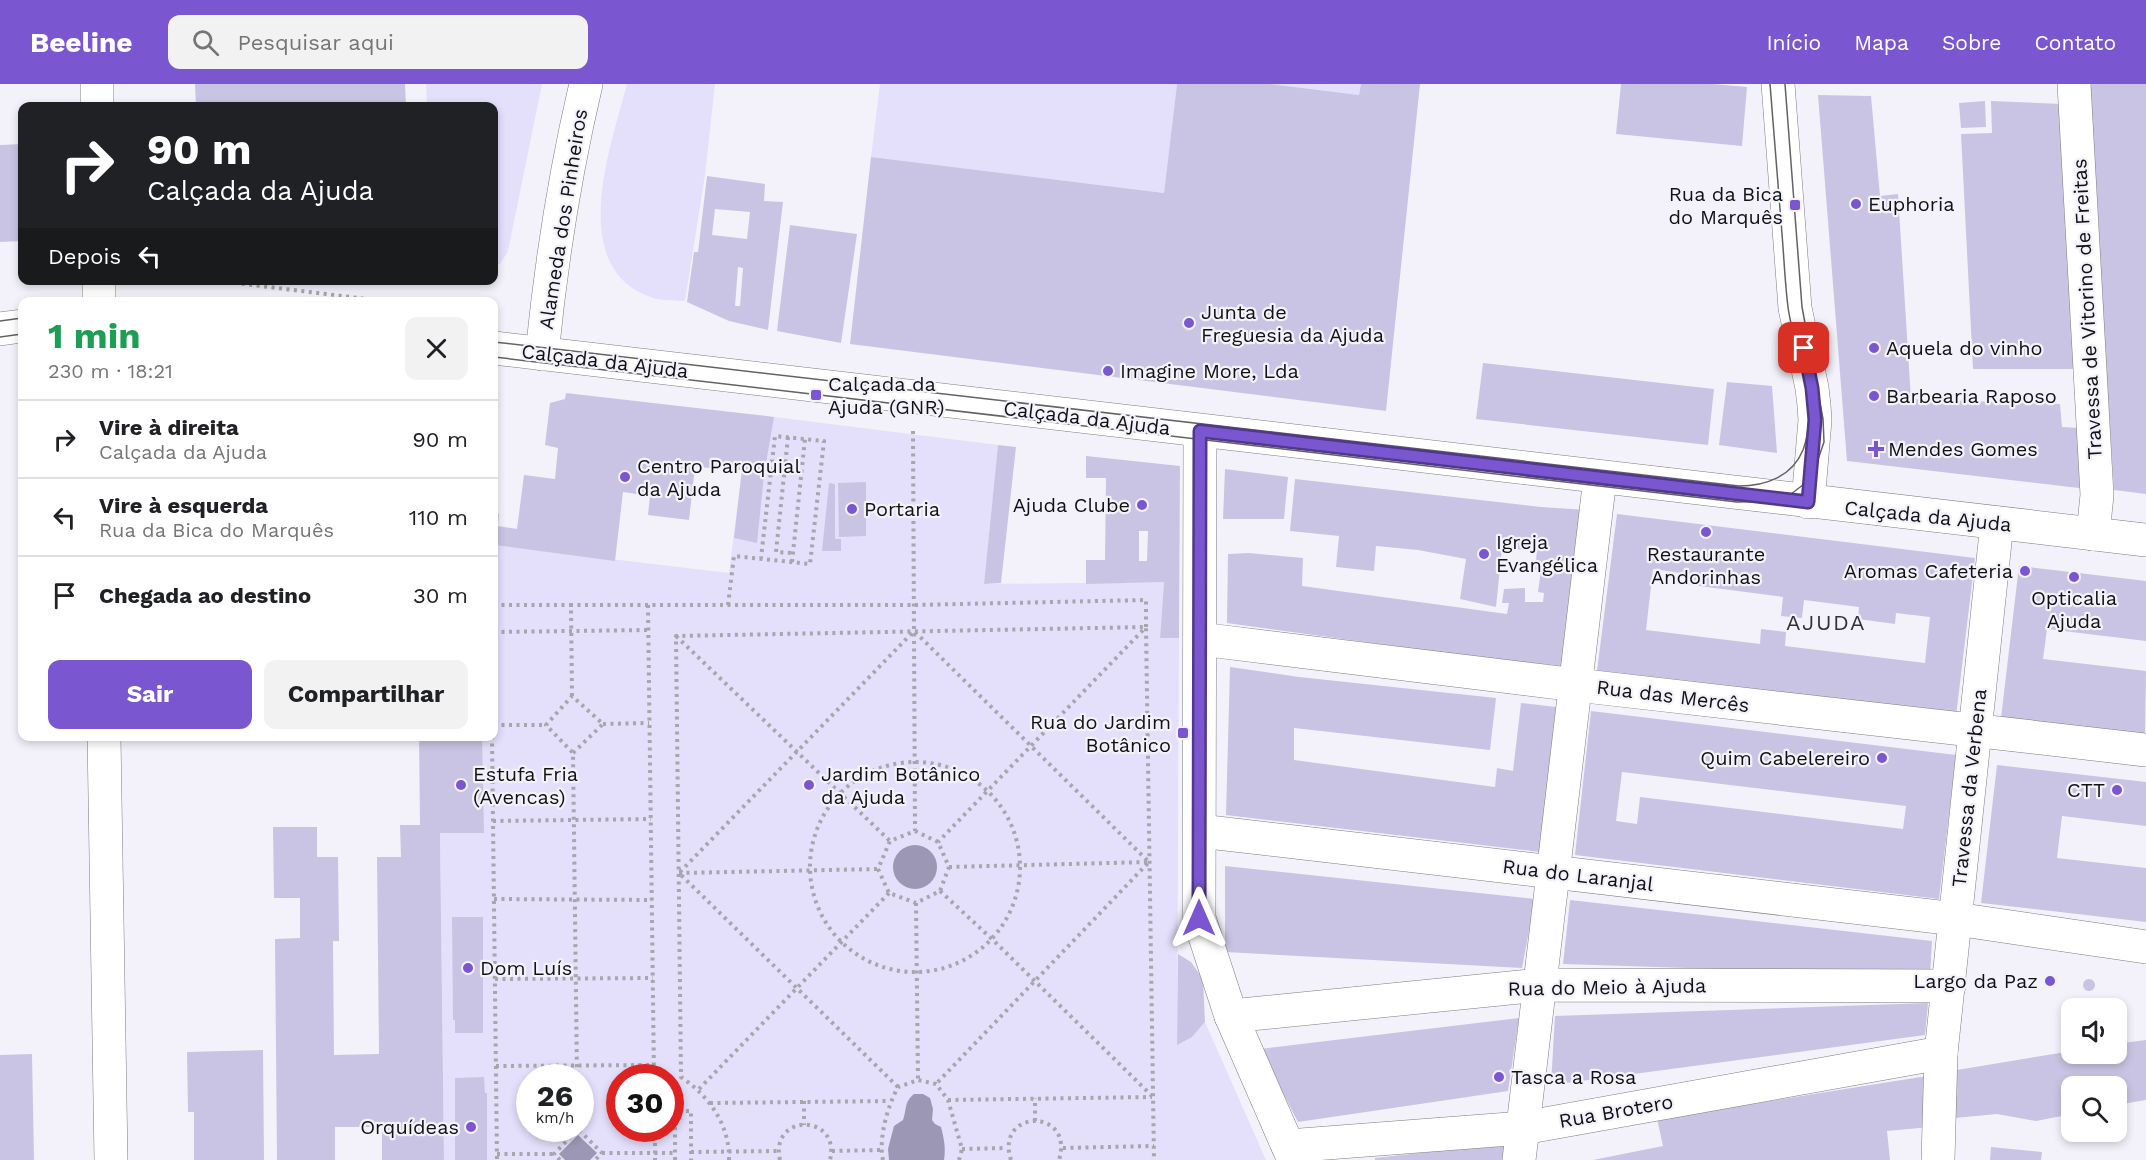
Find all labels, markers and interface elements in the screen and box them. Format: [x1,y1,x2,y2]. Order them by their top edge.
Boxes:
search box [168,15,588,69]
text: Beeline [30,26,132,59]
icon: search [189,26,222,59]
text: Pesquisar aqui [237,30,394,55]
text: Início [1766,30,1821,55]
text: Mapa [1854,30,1909,55]
text: Sobre [1942,30,2001,55]
text: Contato [2034,30,2116,55]
street label: Alameda dos Pinheiros [534,107,592,331]
text: 90 m [147,125,251,174]
icon: right [48,126,126,204]
street label: Travessa de Vitorino de Freitas [2067,158,2107,460]
text: Calçada da Ajuda [147,175,374,207]
place label: Rua da Bica do Marquês [1669,182,1783,229]
place label: Euphoria [1868,192,1955,216]
marker: Euphoria [1849,197,1863,211]
marker: Rua da Bica do Marquês [1788,198,1802,212]
icon: left [133,240,166,273]
text: Depois [48,244,121,269]
place label: Junta de Freguesia da Ajuda [1201,300,1384,347]
text: 1 min [48,315,140,357]
marker: Junta de Freguesia da Ajuda [1182,316,1196,330]
button: close [405,317,468,380]
pin [1778,322,1829,373]
icon: arrive [1787,331,1820,364]
place label: Aquela do vinho [1886,336,2043,360]
street label: Calçada da Ajuda [520,339,690,383]
marker: Aquela do vinho [1867,341,1881,355]
text: 230 m · 18:21 [48,359,173,383]
place label: Imagine More, Lda [1120,359,1299,383]
marker: Imagine More, Lda [1101,364,1115,378]
place label: Calçada da Ajuda (GNR) [828,372,944,419]
place label: Barbearia Raposo [1886,384,2057,408]
marker: Calçada da Ajuda (GNR) [809,388,823,402]
marker: Barbearia Raposo [1867,389,1881,403]
street label: Calçada da Ajuda [1002,396,1172,440]
text: Vire à direita [99,415,239,440]
icon: right [48,423,81,456]
text: 90 m [412,427,468,452]
place label: Mendes Gomes [1888,437,2038,461]
text: Calçada da Ajuda [99,440,267,464]
marker: Mendes Gomes [1869,442,1883,456]
place label: Centro Paroquial da Ajuda [637,454,801,501]
marker: Centro Paroquial da Ajuda [618,470,632,484]
text: Vire à esquerda [99,493,268,518]
place label: Ajuda Clube [1013,493,1130,517]
street label: Calçada da Ajuda [1843,495,2013,537]
place label: Portaria [864,497,940,521]
marker: Ajuda Clube [1135,498,1149,512]
icon: left [48,501,81,534]
marker: Portaria [845,502,859,516]
text: 110 m [409,505,468,530]
text: Rua da Bica do Marquês [99,518,334,542]
marker: Restaurante Andorinhas [1699,525,1713,539]
place label: Igreja Evangélica [1496,530,1598,577]
place label: Restaurante Andorinhas [1647,542,1765,589]
marker: Igreja Evangélica [1477,547,1491,561]
place label: Aromas Cafeteria [1844,559,2013,583]
marker: Aromas Cafeteria [2018,564,2032,578]
marker: Opticalia Ajuda [2067,570,2081,584]
icon: arrive [48,579,81,612]
text: Chegada ao destino [99,583,311,608]
text: 30 m [413,583,468,608]
place label: Opticalia Ajuda [2031,586,2117,633]
district label: AJUDA [1786,610,1866,635]
button: Sair [48,660,252,729]
button: Compartilhar [264,660,468,729]
street label: Rua das Mercês [1595,675,1751,717]
street label: Travessa da Verbena [1947,688,1991,888]
place label: Rua do Jardim Botânico [1030,710,1171,757]
marker: Rua do Jardim Botânico [1176,726,1190,740]
place label: Quim Cabelereiro [1700,746,1870,770]
marker: Quim Cabelereiro [1875,751,1889,765]
place label: Estufa Fria (Avencas) [473,762,578,809]
place label: Jardim Botânico da Ajuda [821,762,980,809]
marker: Estufa Fria (Avencas) [454,778,468,792]
marker: Jardim Botânico da Ajuda [802,778,816,792]
place label: CTT [2067,778,2105,802]
marker: CTT [2110,783,2124,797]
street label: Rua do Laranjal [1501,854,1655,896]
position arrow [1167,886,1231,950]
place label: Dom Luís [480,956,572,980]
marker: Dom Luís [461,961,475,975]
place label: Largo da Paz [1913,969,2038,993]
street label: Rua do Meio à Ajuda [1507,973,1707,1001]
marker: Largo da Paz [2043,974,2057,988]
map controls [2061,998,2127,1142]
button: sound [2061,998,2127,1064]
speed limit sign: 30 [606,1064,684,1142]
place label: Tasca a Rosa [1511,1065,1636,1089]
marker: Tasca a Rosa [1492,1070,1506,1084]
button: search [2061,1076,2127,1142]
text: 26 [537,1078,573,1113]
street label: Rua Brotero [1557,1089,1675,1133]
text: km/h [536,1109,574,1127]
place label: Orquídeas [360,1115,459,1139]
marker: Orquídeas [464,1120,478,1134]

